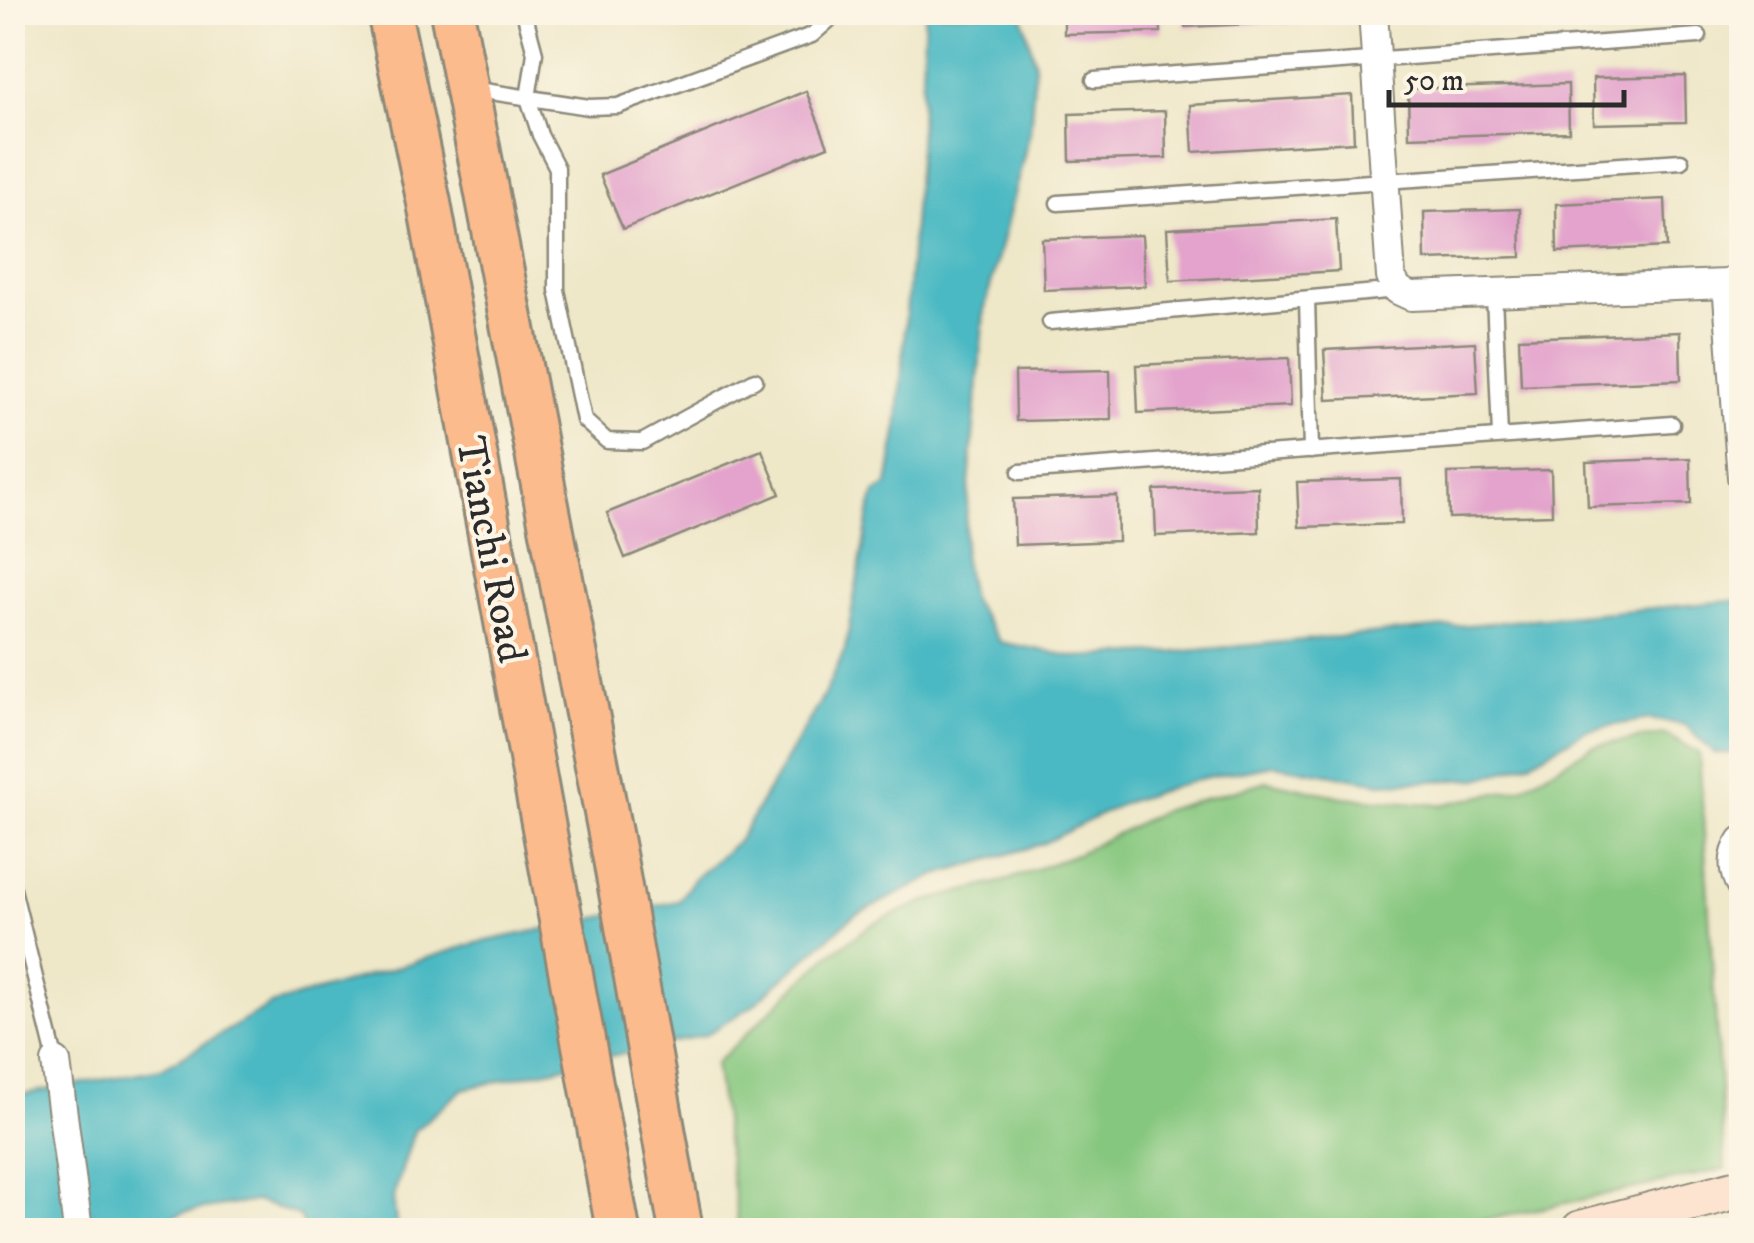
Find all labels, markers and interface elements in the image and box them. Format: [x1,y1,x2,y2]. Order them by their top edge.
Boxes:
scale bar [1389,45,1624,107]
text: 50 m [1404,63,1464,100]
street label: Tianchi Road [443,432,537,667]

